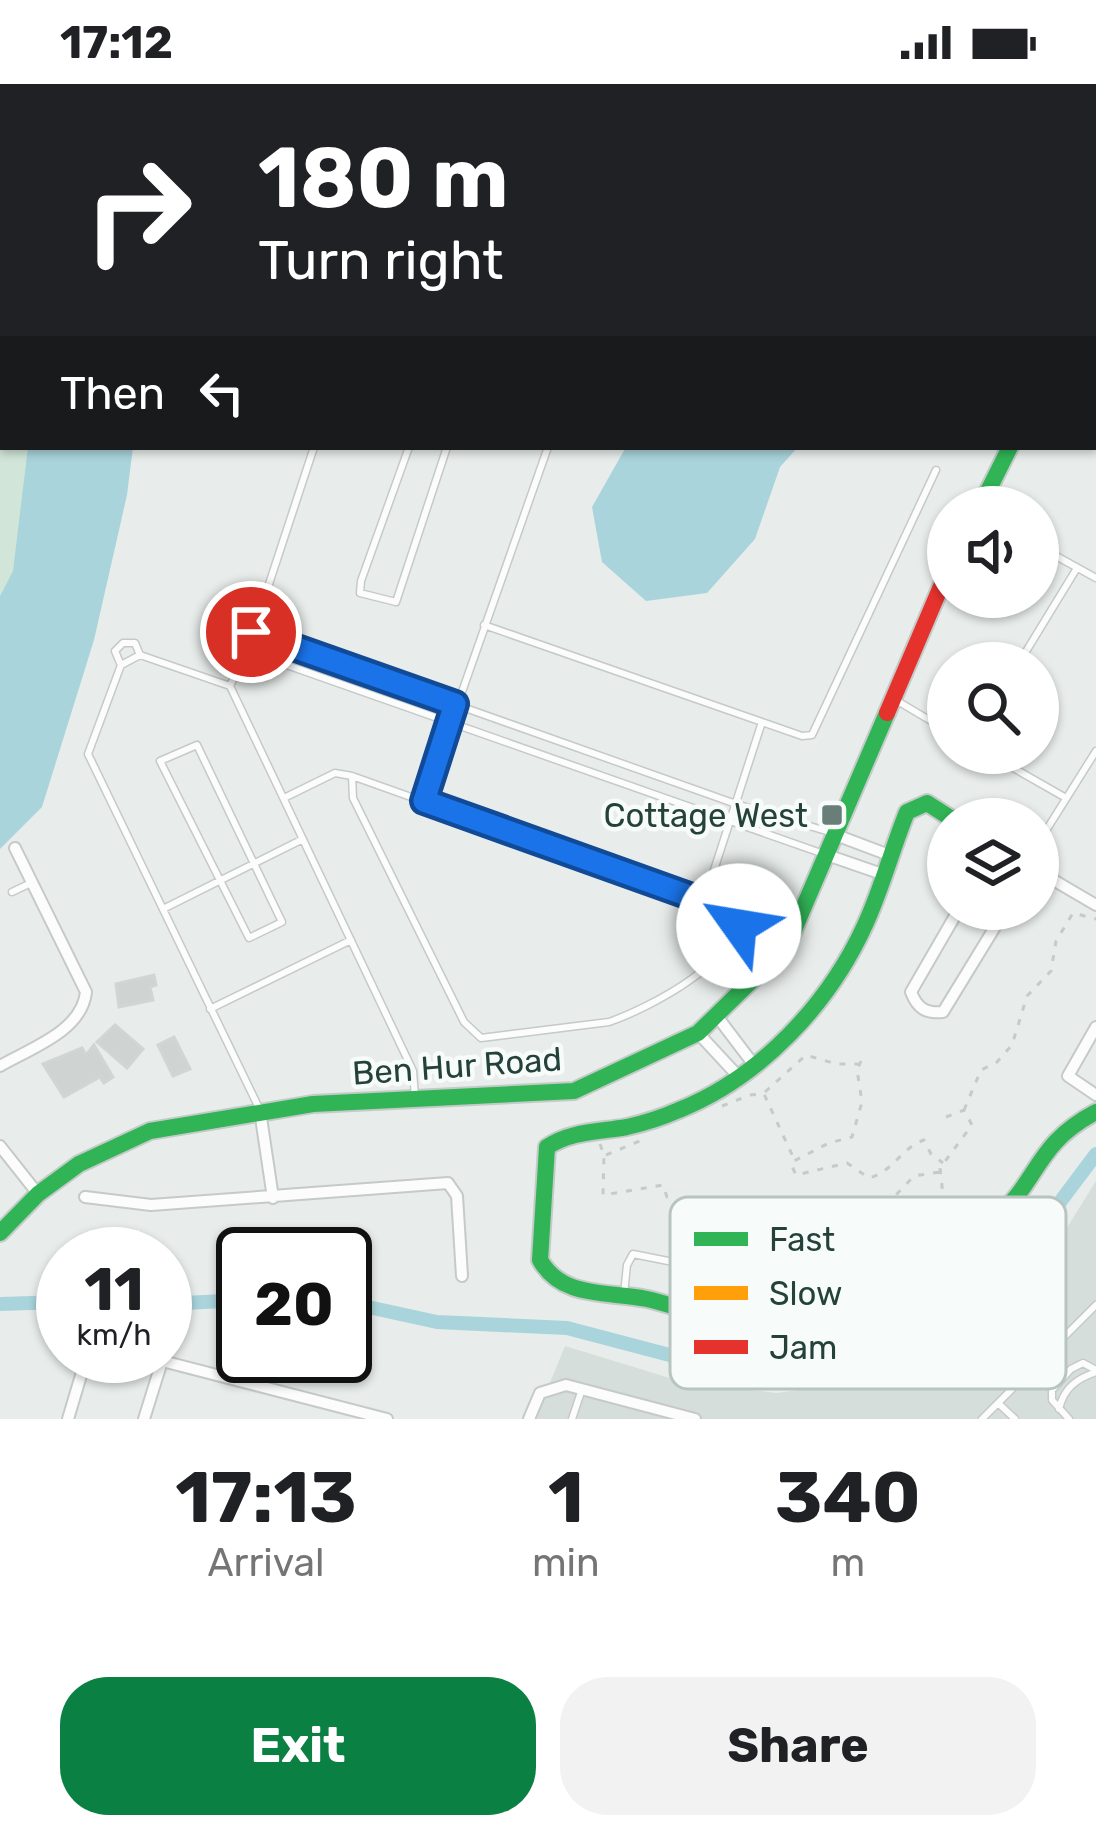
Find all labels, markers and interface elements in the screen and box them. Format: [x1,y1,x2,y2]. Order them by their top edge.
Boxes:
text: 17:12 [60,16,173,69]
text: 180 m [258,128,509,228]
icon: right [60,132,216,288]
text: Turn right [258,229,503,293]
icon: left [189,360,255,426]
text: Then [60,367,165,420]
map controls [927,486,1059,930]
button: sound [927,486,1059,618]
pin [200,581,302,683]
icon: arrive [218,599,284,665]
button: search [927,642,1059,774]
place label: Cottage West [604,796,808,835]
button: layers [927,798,1059,930]
marker: Cottage West [819,802,845,828]
position arrow [676,863,802,989]
street label: Ben Hur Road [351,1039,563,1093]
legend [670,1197,1066,1389]
text: Fast [769,1220,835,1259]
speed limit sign: 20 [216,1227,372,1383]
text: 11 [84,1254,144,1325]
text: Slow [769,1274,843,1313]
text: km/h [77,1317,151,1353]
text: Jam [769,1328,837,1367]
text: 17:13 [175,1455,357,1540]
text: 1 [548,1455,584,1540]
text: 340 [775,1455,921,1540]
text: Arrival [207,1540,325,1586]
text: min [532,1540,600,1586]
text: m [830,1540,865,1586]
button: Exit [60,1677,536,1815]
button: Share [560,1677,1036,1815]

